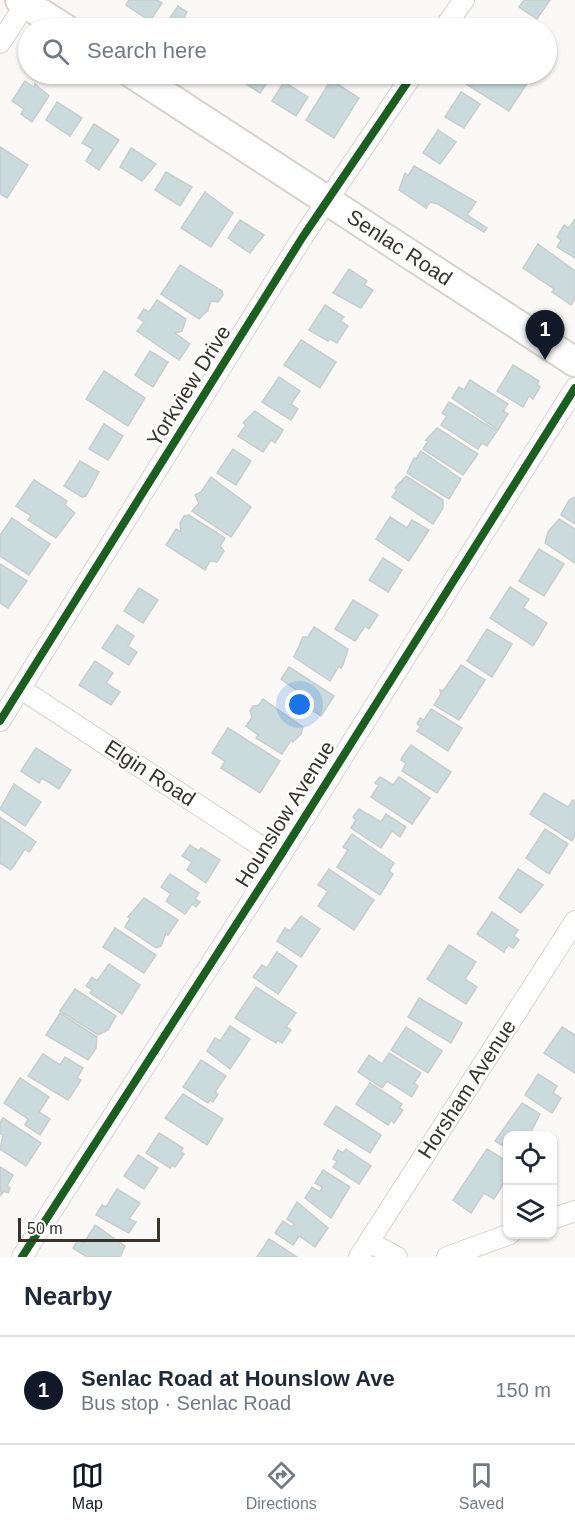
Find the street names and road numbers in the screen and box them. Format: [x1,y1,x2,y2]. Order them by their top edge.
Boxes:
street label: Senlac Road [343,205,456,290]
street label: Yorkview Drive [142,321,235,450]
street label: Elgin Road [101,735,200,810]
street label: Hounslow Avenue [230,737,339,891]
street label: Horsham Avenue [413,1015,520,1162]

